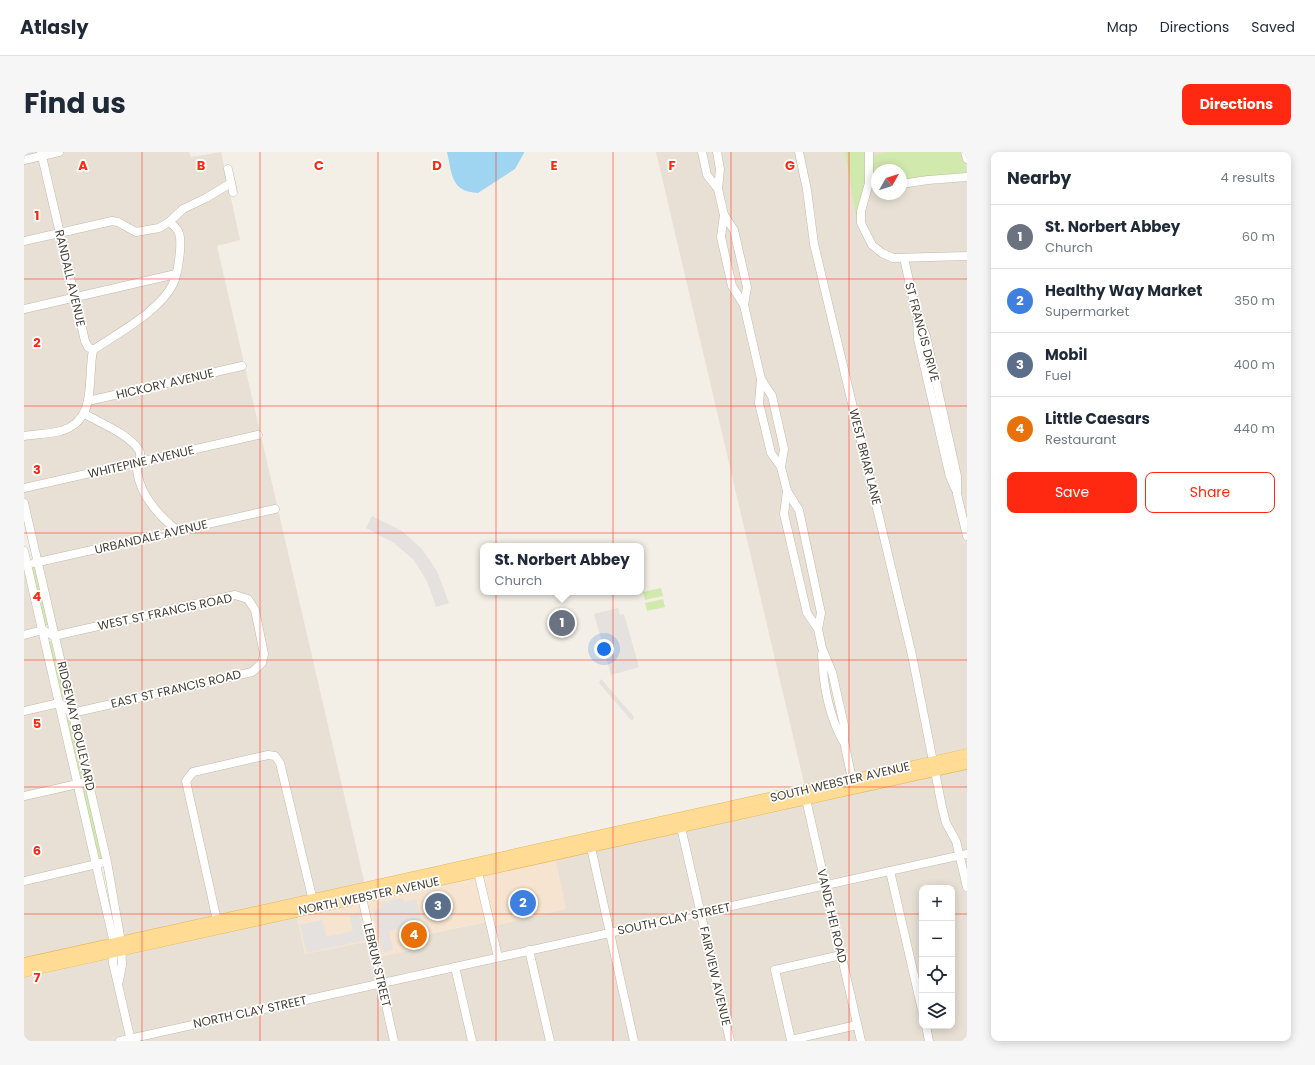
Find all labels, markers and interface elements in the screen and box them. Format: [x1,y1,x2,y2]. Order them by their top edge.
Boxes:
text: Atlasly [20,14,88,41]
text: Map [1107,17,1138,37]
text: Directions [1160,17,1229,37]
text: Saved [1251,17,1295,37]
text: Find us [24,84,126,123]
button: Directions [1182,84,1291,125]
text: A [78,156,88,175]
text: B [197,156,206,175]
text: C [314,156,324,175]
text: D [432,156,442,175]
text: E [550,156,558,175]
text: F [668,156,676,175]
text: G [785,156,795,175]
north arrow [871,164,907,200]
text: Nearby [1007,166,1071,190]
text: 4 results [1221,168,1275,187]
text: 1 [35,206,39,225]
text: St. Norbert Abbey [1045,216,1180,237]
text: 1 [1018,227,1022,246]
text: 60 m [1242,227,1275,246]
street label: RANDALL AVENUE [51,228,90,328]
text: Church [1045,238,1093,257]
street label: ST FRANCIS DRIVE [901,280,944,383]
text: Healthy Way Market [1045,280,1202,301]
text: 2 [1016,291,1024,310]
text: 350 m [1234,291,1275,310]
text: Supermarket [1045,302,1129,321]
text: 2 [33,333,41,352]
text: Mobil [1045,344,1087,365]
text: 3 [1016,355,1024,374]
text: 400 m [1234,355,1275,374]
street label: HICKORY AVENUE [114,364,215,403]
text: Fuel [1045,366,1071,385]
street label: WEST BRIAR LANE [845,407,886,507]
text: Little Caesars [1045,408,1150,429]
text: 4 [1016,419,1024,438]
text: 440 m [1234,419,1275,438]
text: Restaurant [1045,430,1116,449]
street label: WHITEPINE AVENUE [86,441,196,482]
text: 3 [33,460,41,479]
button: Save [1007,472,1137,513]
button: Share [1145,472,1275,513]
street label: URBANDALE AVENUE [93,515,209,558]
popup [480,543,644,595]
text: St. Norbert Abbey [494,549,630,570]
text: Church [494,571,542,590]
text: 4 [33,587,42,606]
street label: WEST ST FRANCIS ROAD [96,589,234,634]
pin: 1 [549,608,575,638]
your location [594,639,614,659]
street label: RIDGEWAY BOULEVARD [53,659,100,792]
street label: EAST ST FRANCIS ROAD [109,665,243,712]
text: 5 [33,714,41,733]
street label: SOUTH WEBSTER AVENUE [768,757,911,806]
text: 6 [33,841,41,860]
street label: VANDE HEI ROAD [813,867,852,965]
street label: NORTH WEBSTER AVENUE [297,872,441,919]
map controls [919,885,955,1029]
button: + [919,885,955,921]
pin: 2 [510,888,536,918]
pin: 3 [425,891,451,921]
street label: SOUTH CLAY STREET [616,898,732,939]
pin: 4 [401,920,427,950]
street label: LEBRUN STREET [360,921,395,1009]
button: − [919,921,955,957]
street label: FAIRVIEW AVENUE [696,924,735,1027]
button: locate [919,957,955,993]
text: 7 [34,968,41,987]
street label: NORTH CLAY STREET [192,991,309,1032]
button: layers [919,993,955,1029]

